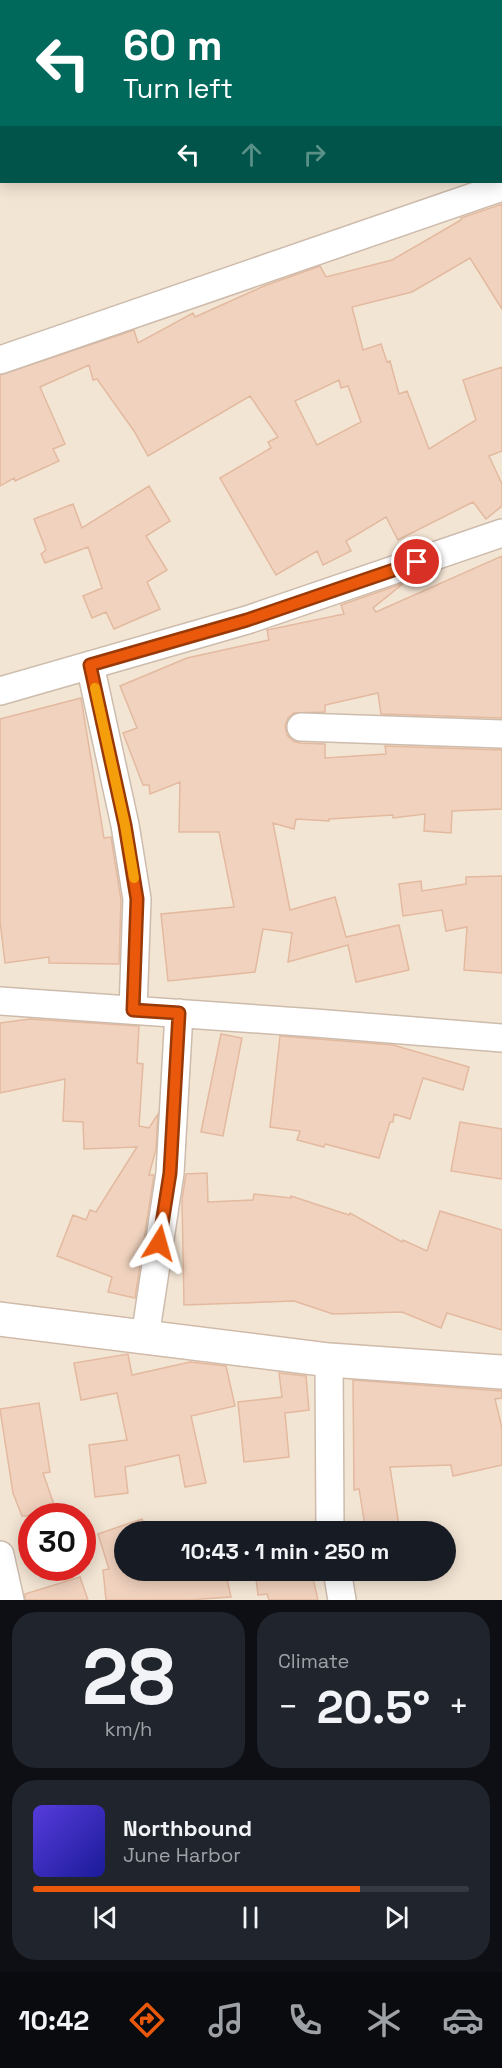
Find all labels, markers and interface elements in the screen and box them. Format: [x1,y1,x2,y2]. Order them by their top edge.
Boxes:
text: 60 m [123,19,223,72]
icon: left [24,24,102,102]
text: Turn left [123,71,233,106]
icon: left [172,138,205,171]
icon: ahead [235,138,268,171]
icon: right [298,138,331,171]
pin [391,536,442,587]
icon: arrive [400,545,433,578]
position arrow [127,1211,191,1275]
speed limit sign: 30 [18,1503,96,1581]
text: 10:43 · 1 min · 250 m [181,1537,389,1565]
text: 28 [82,1627,175,1727]
text: Climate [278,1648,349,1674]
text: 20.5° [317,1679,430,1736]
text: − [278,1686,298,1728]
text: + [449,1686,469,1728]
text: km/h [105,1716,152,1742]
text: Northbound [123,1814,252,1842]
text: June Harbor [123,1842,241,1868]
icon: previous [89,1901,122,1934]
icon: pause [234,1901,267,1934]
icon: next [380,1901,413,1934]
icon: directions [126,1999,168,2041]
icon: music [205,1999,247,2041]
icon: phone [284,1999,326,2041]
icon: climate [363,1999,405,2041]
icon: car [442,1999,484,2041]
text: 10:42 [18,2003,89,2038]

